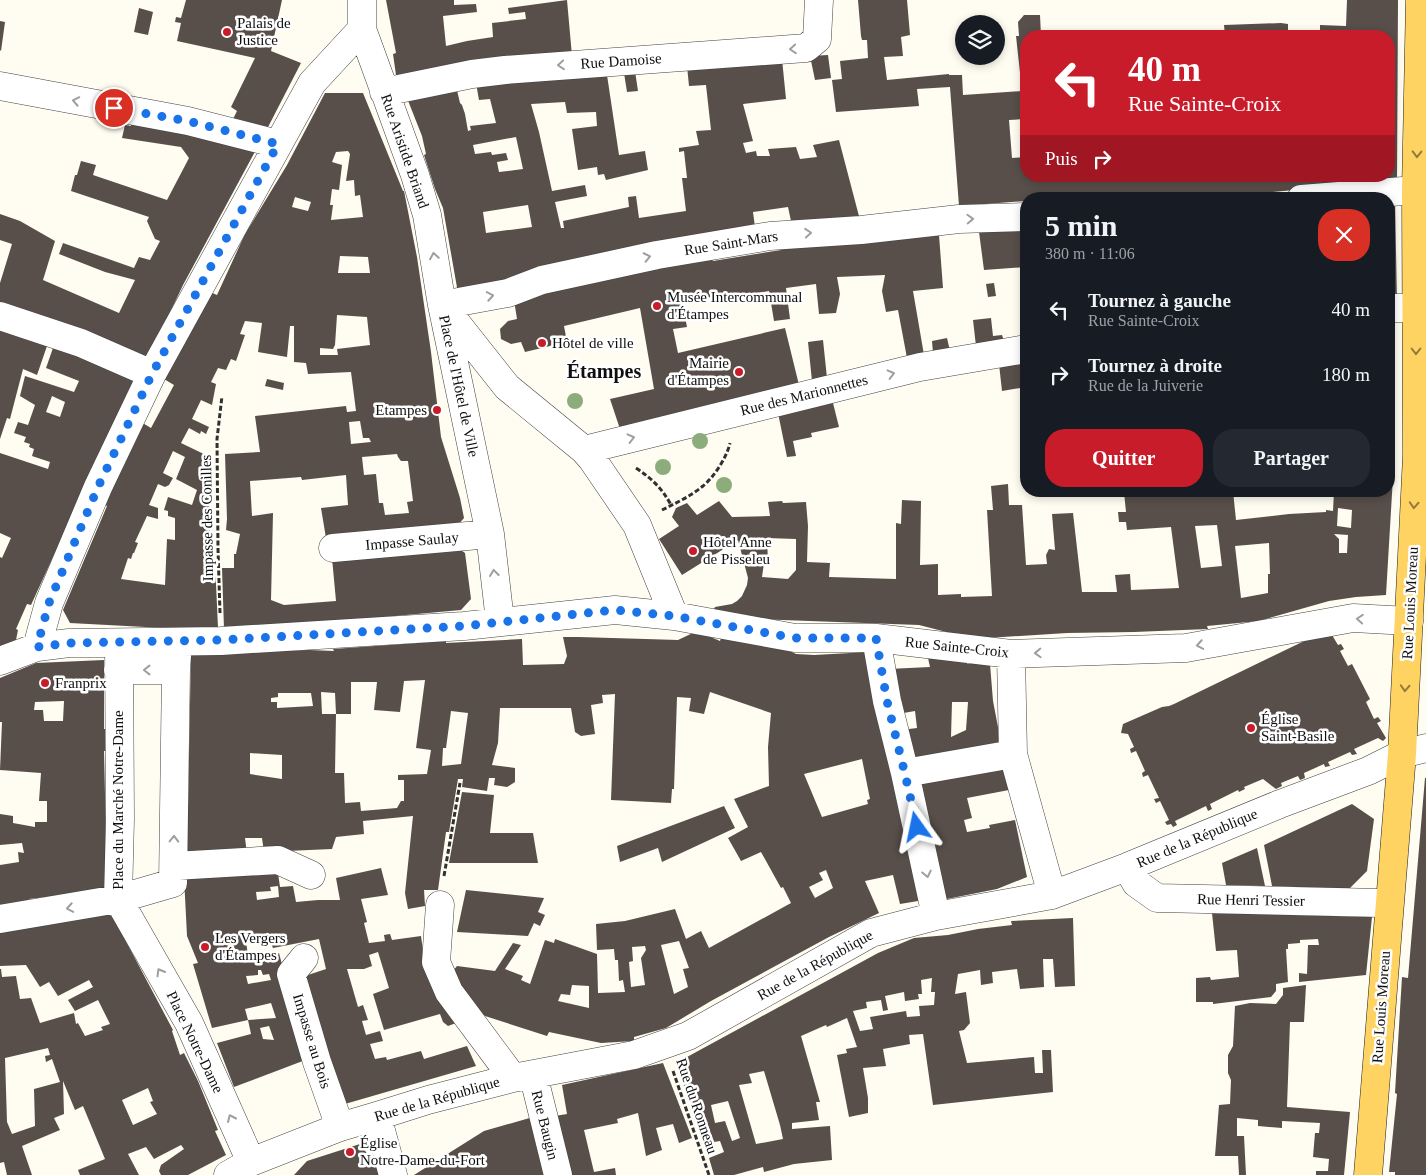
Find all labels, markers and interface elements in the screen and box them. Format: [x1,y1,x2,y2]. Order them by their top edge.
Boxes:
place label: Palais de Justice [237,15,291,48]
map controls [955,15,1005,65]
button: layers [955,15,1005,65]
marker: Palais de Justice [221,26,233,38]
one-way arrow [789,44,797,55]
street label: Rue Damoise [580,50,662,72]
icon: left [1045,50,1110,115]
text: 40 m [1128,50,1201,89]
one-way arrow [557,59,565,70]
pin [93,87,135,129]
text: Rue Sainte-Croix [1128,91,1281,116]
street label: Rue Aristide Briand [378,92,432,211]
icon: arrive [100,94,128,122]
one-way arrow [72,96,81,106]
icon: right [1088,145,1116,173]
text: Puis [1045,148,1078,169]
one-way arrow [1412,150,1422,158]
text: 5 min [1045,209,1118,242]
button: close [1318,209,1370,261]
one-way arrow [966,214,974,224]
street label: Rue Saint-Mars [683,228,779,258]
one-way arrow [804,228,812,239]
text: 380 m · 11:06 [1045,245,1135,262]
one-way arrow [429,252,439,261]
one-way arrow [643,253,652,263]
place label: Musée Intercommunal d'Étampes [667,289,802,322]
text: Tournez à gauche [1088,290,1231,311]
one-way arrow [485,292,494,302]
icon: left [1045,296,1073,324]
text: 40 m [1331,299,1370,320]
marker: Musée Intercommunal d'Étampes [651,300,663,312]
text: Rue Sainte-Croix [1088,312,1200,329]
street label: Place de l'Hôtel de Ville [436,314,482,459]
place label: Hôtel de ville [552,335,634,351]
marker: Hôtel de ville [536,337,548,349]
one-way arrow [1411,348,1421,355]
place label: Mairie d'Étampes [667,355,729,388]
text: Tournez à droite [1088,355,1222,376]
district label: Étampes [567,360,641,383]
icon: right [1045,361,1073,389]
text: 180 m [1322,364,1370,385]
marker: Mairie d'Étampes [733,366,745,378]
one-way arrow [886,369,895,380]
street label: Rue des Marionnettes [739,371,870,419]
text: Rue de la Juiverie [1088,377,1203,394]
place label: Etampes [375,402,427,418]
marker: Etampes [431,404,443,416]
button: Quitter [1045,429,1203,487]
button: Partager [1213,429,1370,487]
one-way arrow [627,433,636,444]
street label: Impasse des Conilles [198,454,216,581]
one-way arrow [1409,501,1420,509]
street label: Impasse Saulay [365,529,460,553]
place label: Hôtel Anne de Pisseleu [703,534,772,567]
marker: Hôtel Anne de Pisseleu [687,545,699,557]
street label: Rue Louis Moreau [1399,546,1421,660]
one-way arrow [490,568,500,577]
one-way arrow [1356,613,1364,624]
street label: Rue Sainte-Croix [904,634,1010,660]
one-way arrow [1196,640,1204,650]
one-way arrow [1034,648,1042,658]
one-way arrow [143,665,150,675]
place label: Franprix [55,675,107,691]
marker: Franprix [39,677,51,689]
one-way arrow [1400,684,1411,692]
street label: Place du Marché Notre-Dame [110,710,126,890]
place label: Église Saint-Basile [1261,711,1335,744]
marker: Église Saint-Basile [1245,722,1257,734]
position arrow [890,800,942,852]
street label: Rue de la République [1134,805,1260,871]
one-way arrow [169,835,179,842]
one-way arrow [921,869,932,878]
street label: Rue Henri Tessier [1197,891,1305,909]
one-way arrow [66,902,74,912]
street label: Rue de la République [754,926,876,1003]
place label: Les Vergers d'Étampes [215,930,286,963]
marker: Les Vergers d'Étampes [199,941,211,953]
street label: Rue Louis Moreau [1369,950,1393,1064]
one-way arrow [156,968,166,977]
street label: Place Notre-Dame [163,989,227,1096]
street label: Impasse au Bois [290,992,334,1091]
street label: Rue du Ronneau [673,1056,721,1156]
street label: Rue de la République [373,1073,502,1125]
street label: Rue Baugin [529,1088,562,1162]
one-way arrow [226,1114,237,1123]
place label: Église Notre-Dame-du-Fort [360,1135,486,1168]
marker: Église Notre-Dame-du-Fort [344,1146,356,1158]

